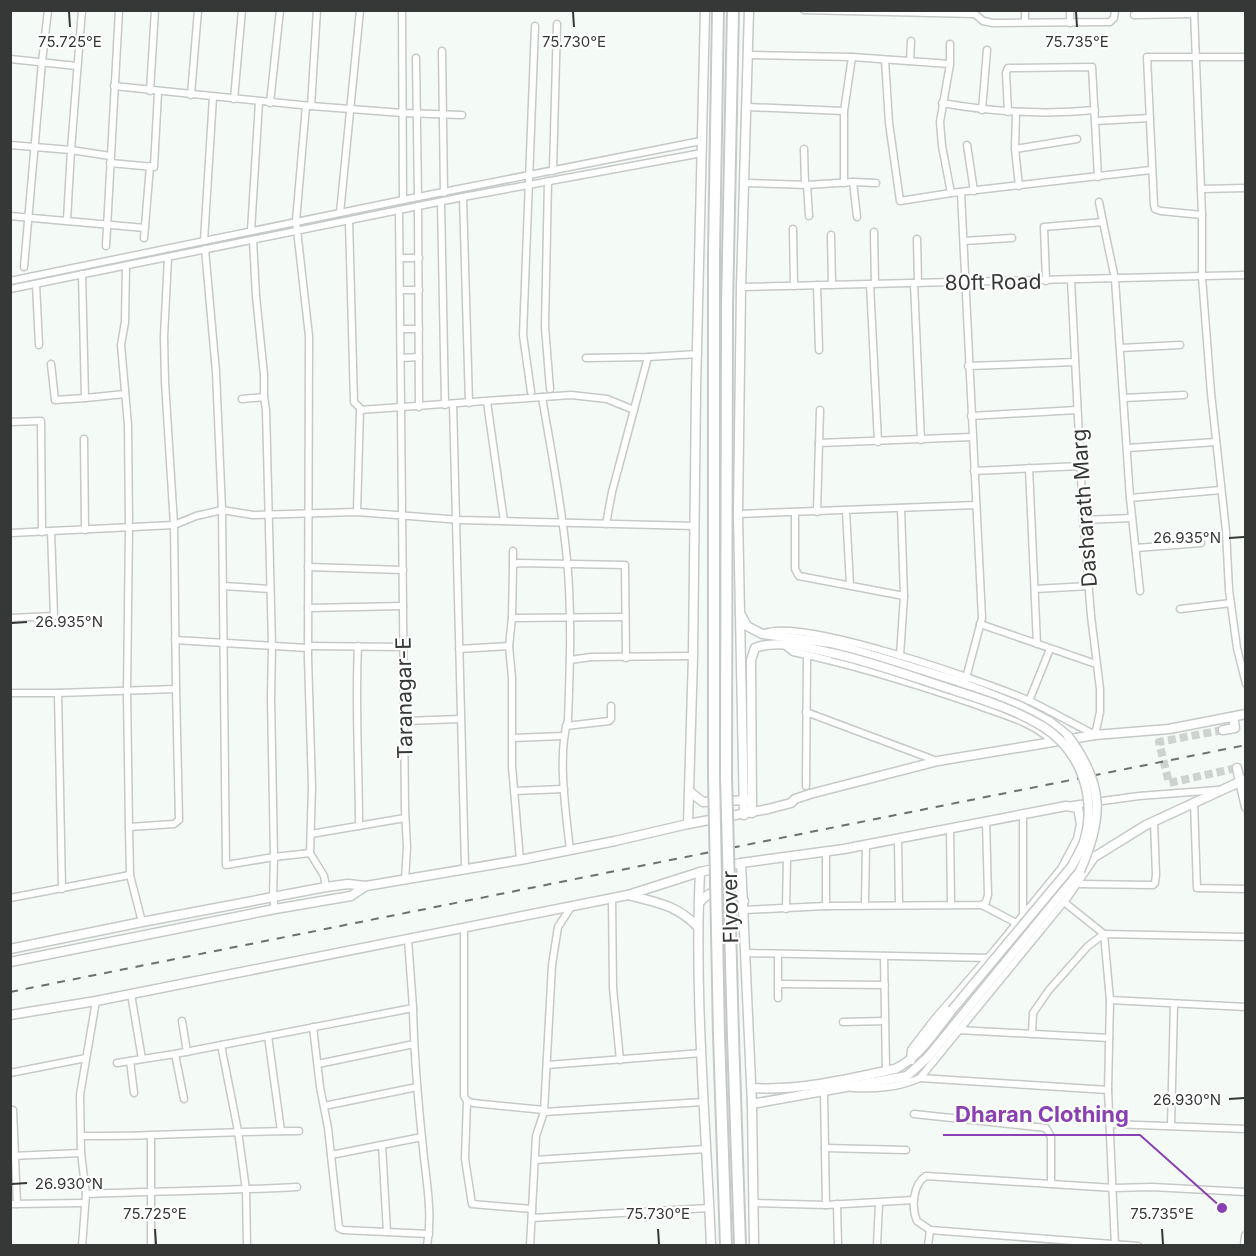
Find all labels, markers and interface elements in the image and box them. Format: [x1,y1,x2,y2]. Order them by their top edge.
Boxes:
text: 75.725°E [38,32,102,51]
text: 75.730°E [542,32,606,51]
text: 75.735°E [1045,32,1109,51]
street label: 80ft Road [944,269,1042,295]
street label: Dasharath Marg [1066,428,1102,588]
text: 26.935°N [1153,528,1221,547]
text: 26.935°N [35,612,103,631]
street label: Taranagar-E [390,637,418,759]
street label: Flyover [717,870,743,944]
text: 26.930°N [1153,1090,1221,1109]
callout: Dharan Clothing [943,1095,1140,1135]
text: Dharan Clothing [955,1101,1129,1127]
text: 26.930°N [35,1174,103,1193]
text: 75.725°E [123,1204,187,1223]
text: 75.730°E [626,1204,690,1223]
text: 75.735°E [1130,1204,1194,1223]

